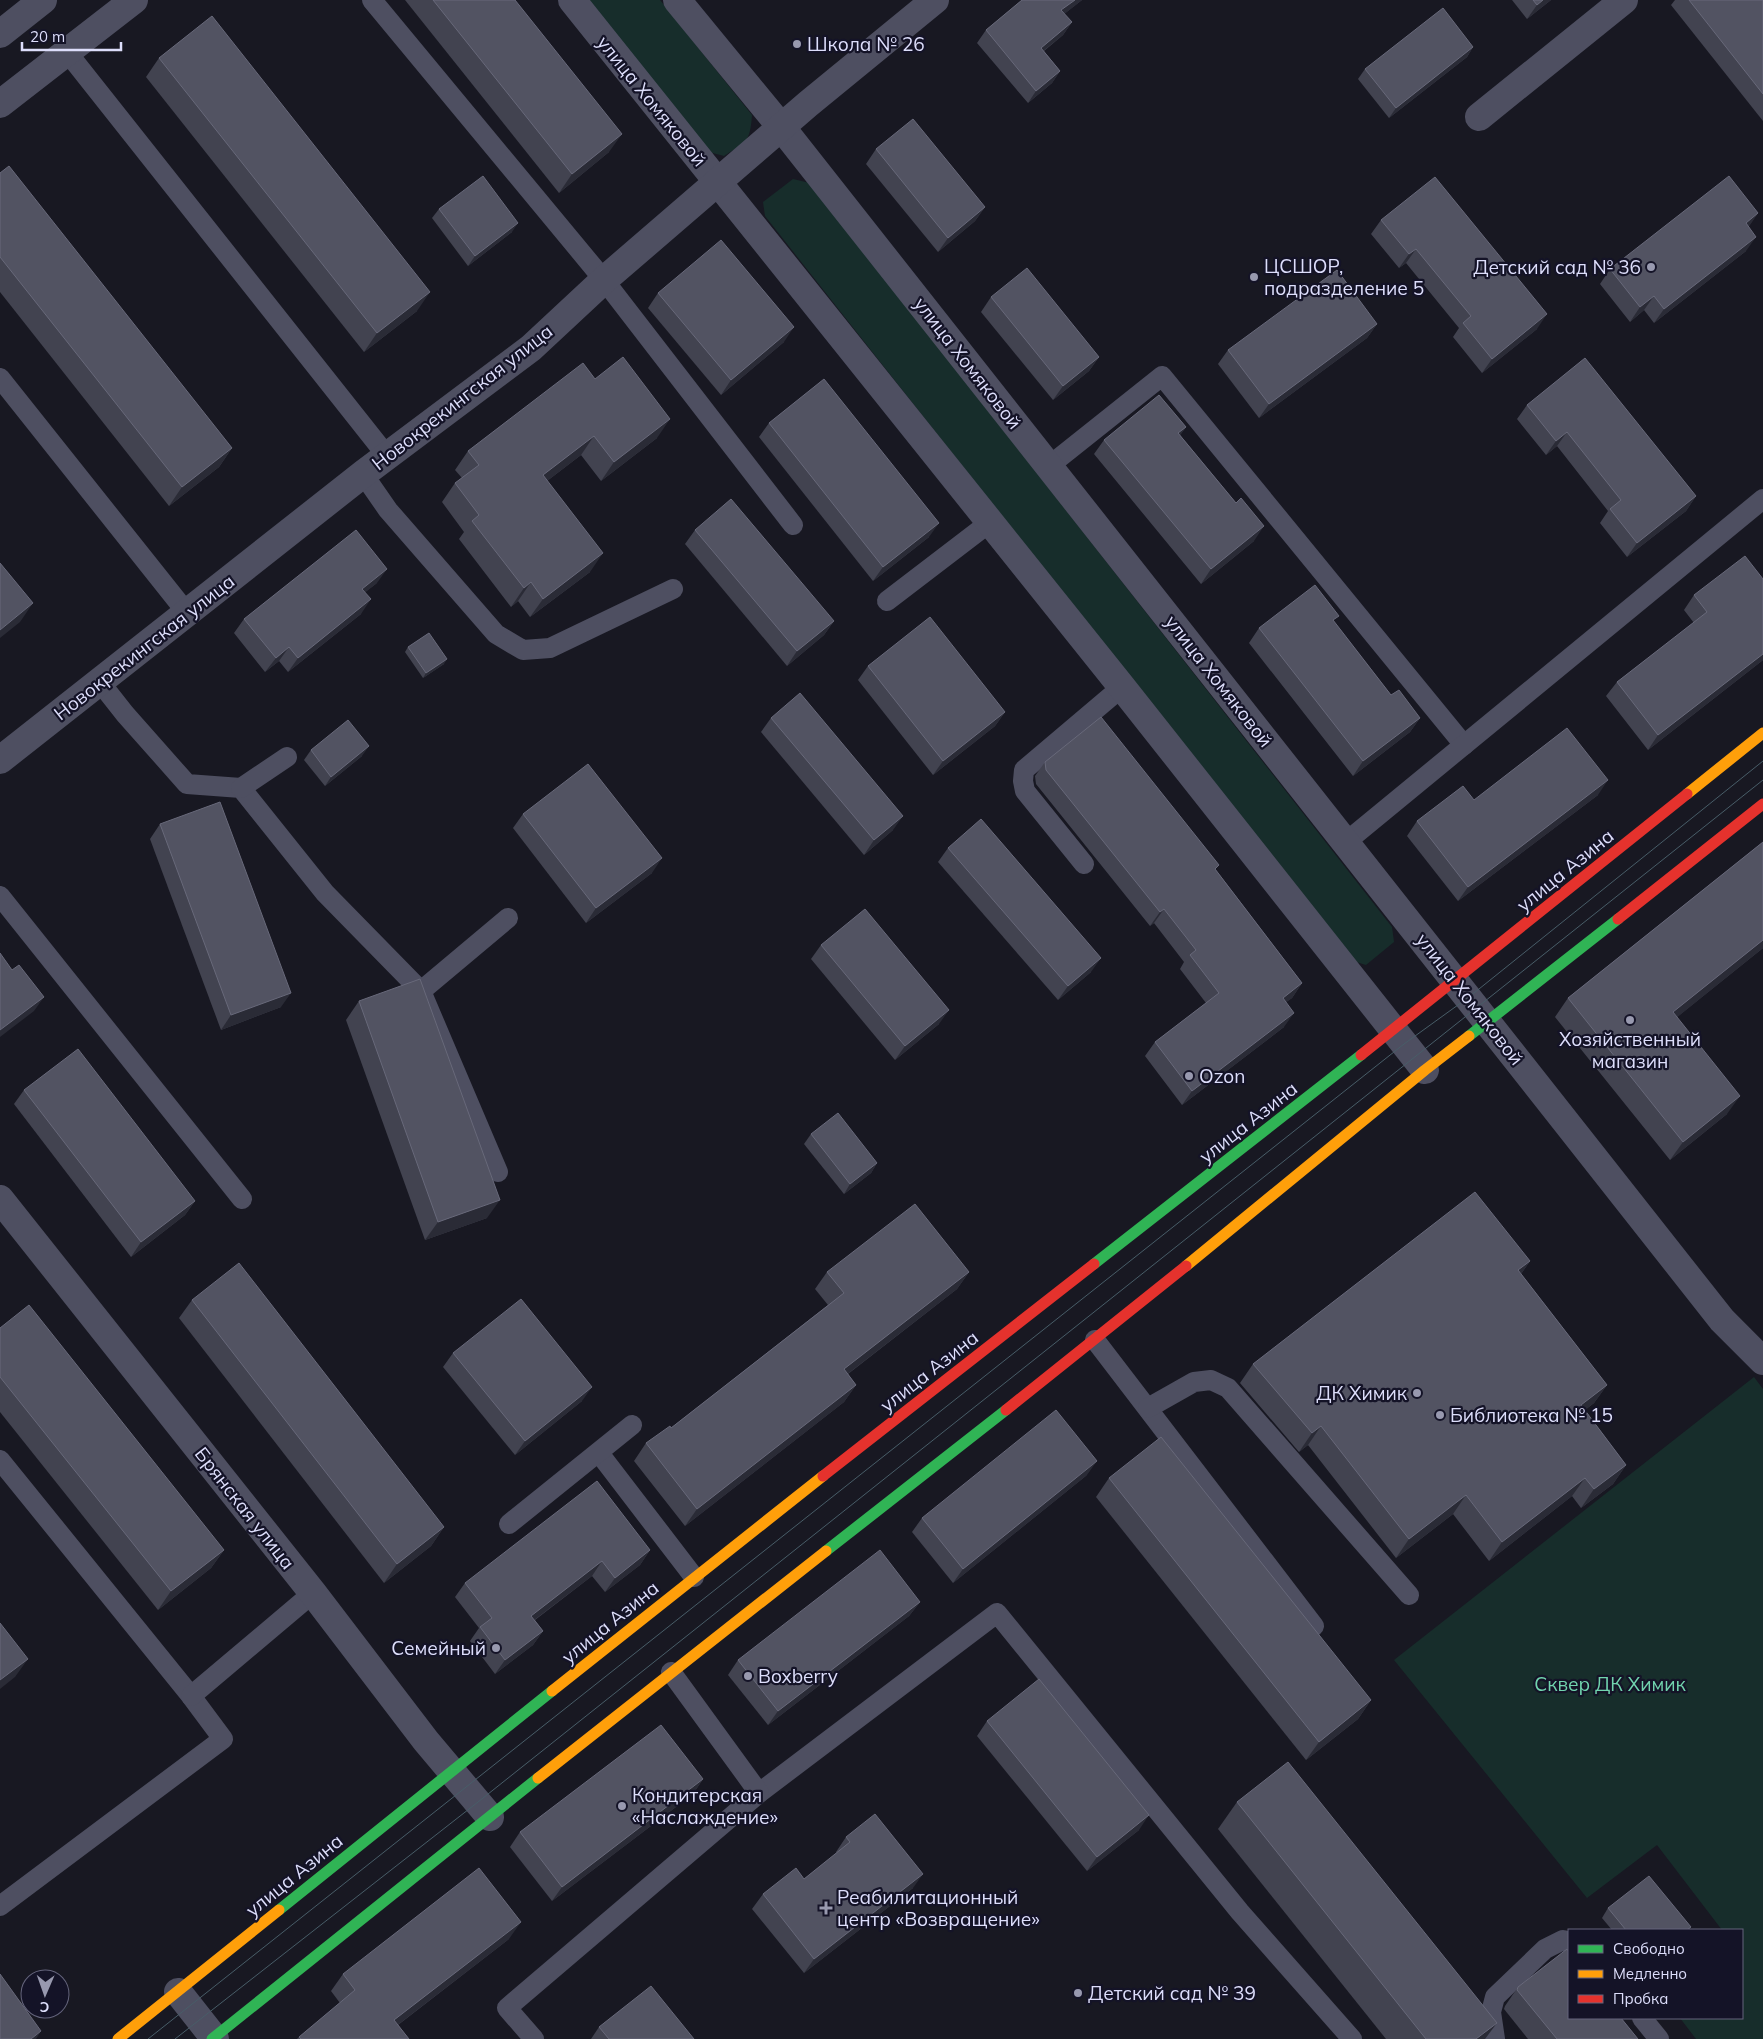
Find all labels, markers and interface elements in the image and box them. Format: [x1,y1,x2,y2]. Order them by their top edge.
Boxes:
scale bar [22,20,121,52]
text: 20 m [30,27,65,46]
street label: улица Хомяковой [592,31,712,171]
place label: Школа № 26 [807,32,925,56]
marker: Школа № 26 [791,38,803,50]
place label: ЦСШОР, подразделение 5 [1264,254,1424,300]
place label: Детский сад № 36 [1473,255,1641,279]
marker: Детский сад № 36 [1645,261,1657,273]
marker: ЦСШОР, подразделение 5 [1248,271,1260,283]
street label: улица Хомяковой [909,292,1027,434]
street label: Новокрекингская улица [367,319,557,475]
street label: Новокрекингская улица [49,569,239,725]
street label: улица Хомяковой [1160,610,1278,752]
street label: улица Азина [1512,823,1618,917]
street label: улица Хомяковой [1411,928,1529,1070]
marker: Хозяйственный магазин [1624,1014,1636,1026]
place label: Хозяйственный магазин [1559,1027,1701,1073]
place label: Ozon [1199,1064,1245,1088]
marker: Ozon [1183,1070,1195,1082]
street label: улица Азина [1194,1076,1302,1168]
street label: улица Азина [875,1325,983,1417]
place label: ДК Химик [1316,1381,1408,1405]
marker: ДК Химик [1411,1387,1423,1399]
place label: Библиотека № 15 [1450,1403,1613,1427]
marker: Библиотека № 15 [1434,1409,1446,1421]
street label: Брянская улица [190,1442,300,1574]
street label: улица Азина [557,1575,663,1669]
place label: Семейный [391,1636,486,1660]
marker: Семейный [490,1642,502,1654]
place label: Boxberry [758,1664,838,1688]
marker: Boxberry [742,1670,754,1682]
park label: Сквер ДК Химик [1534,1672,1687,1696]
place label: Кондитерская «Наслаждение» [632,1783,778,1829]
marker: Кондитерская «Наслаждение» [616,1800,628,1812]
street label: улица Азина [241,1828,347,1922]
place label: Реабилитационный центр «Возвращение» [837,1885,1040,1931]
marker: Реабилитационный центр «Возвращение» [819,1901,833,1915]
legend [1568,1929,1743,2019]
text: Свободно [1613,1939,1685,1958]
text: Медленно [1613,1964,1687,1983]
north arrow [20,1969,70,2019]
place label: Детский сад № 39 [1088,1981,1256,2005]
marker: Детский сад № 39 [1072,1987,1084,1999]
text: Пробка [1613,1989,1668,2008]
text: С [39,1998,50,2016]

